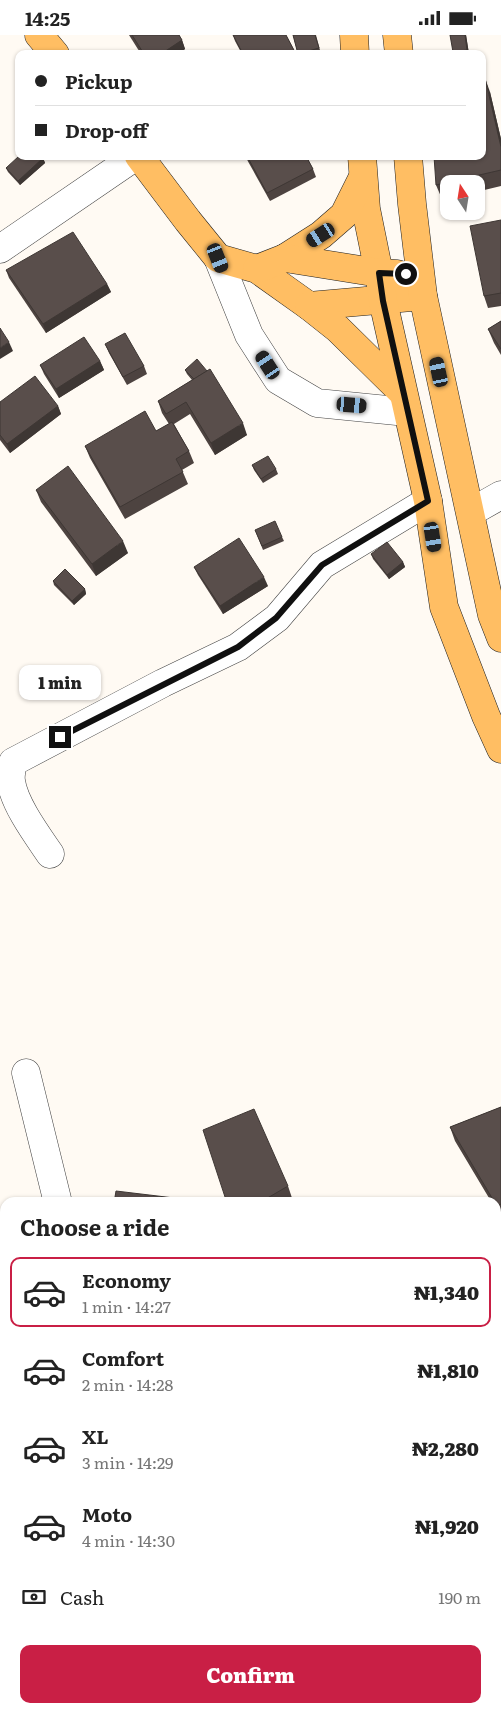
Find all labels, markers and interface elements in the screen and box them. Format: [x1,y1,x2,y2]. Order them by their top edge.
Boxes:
text: 14:25 [25,4,70,32]
text: Pickup [65,67,133,95]
text: Drop-off [65,116,148,144]
north arrow [440,175,485,220]
map controls [440,175,485,220]
car [304,221,337,249]
car [205,241,230,275]
route start [395,263,417,285]
car [253,348,282,382]
car [428,356,449,388]
car [336,396,367,414]
car [423,521,442,553]
callout: 1 min [19,665,101,699]
text: 1 min [38,670,82,694]
route end [49,726,71,748]
text: Choose a ride [20,1210,169,1243]
text: Economy [82,1266,171,1294]
icon: car [22,1270,67,1315]
text: ₦1,340 [414,1278,479,1306]
text: 1 min · 14:27 [82,1294,171,1318]
text: Comfort [82,1344,164,1372]
icon: car [22,1348,67,1393]
text: ₦1,810 [417,1356,479,1384]
text: 2 min · 14:28 [82,1372,173,1396]
text: XL [82,1422,109,1450]
icon: car [22,1426,67,1471]
text: ₦2,280 [412,1434,479,1462]
text: 3 min · 14:29 [82,1450,173,1474]
text: Moto [82,1500,132,1528]
icon: car [22,1504,67,1549]
text: ₦1,920 [415,1512,479,1540]
text: 4 min · 14:30 [82,1528,175,1552]
icon: cash [20,1583,48,1611]
text: Cash [60,1583,104,1611]
text: 190 m [438,1585,481,1609]
button: Confirm [20,1645,481,1703]

